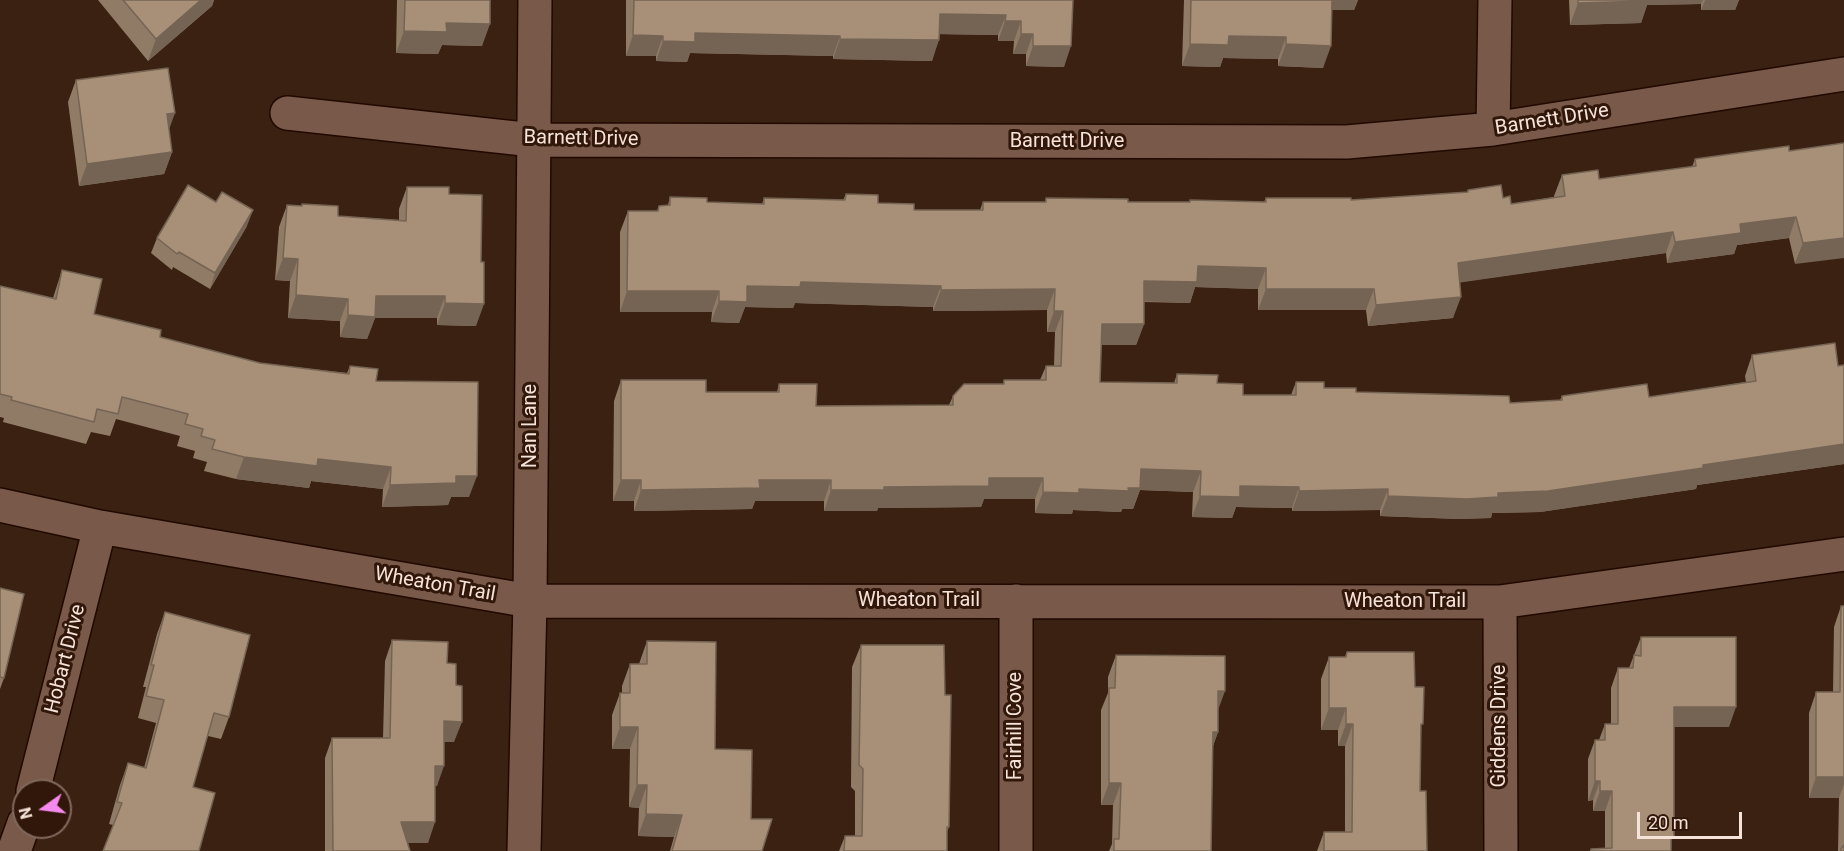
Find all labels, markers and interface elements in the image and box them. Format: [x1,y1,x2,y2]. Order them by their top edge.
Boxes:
street label: Barnett Drive [1493,99,1611,141]
street label: Barnett Drive [523,126,639,152]
street label: Barnett Drive [1010,130,1124,154]
street label: Nan Lane [519,384,543,468]
street label: Wheaton Trail [373,563,497,607]
street label: Wheaton Trail [858,589,980,613]
street label: Wheaton Trail [1344,590,1466,614]
street label: Hobart Drive [41,602,91,716]
street label: Giddens Drive [1488,665,1512,787]
street label: Fairhill Cove [1004,672,1028,780]
north arrow [12,779,72,839]
scale bar [1640,800,1745,838]
text: N [15,805,37,821]
text: 20 m [1648,812,1688,833]

